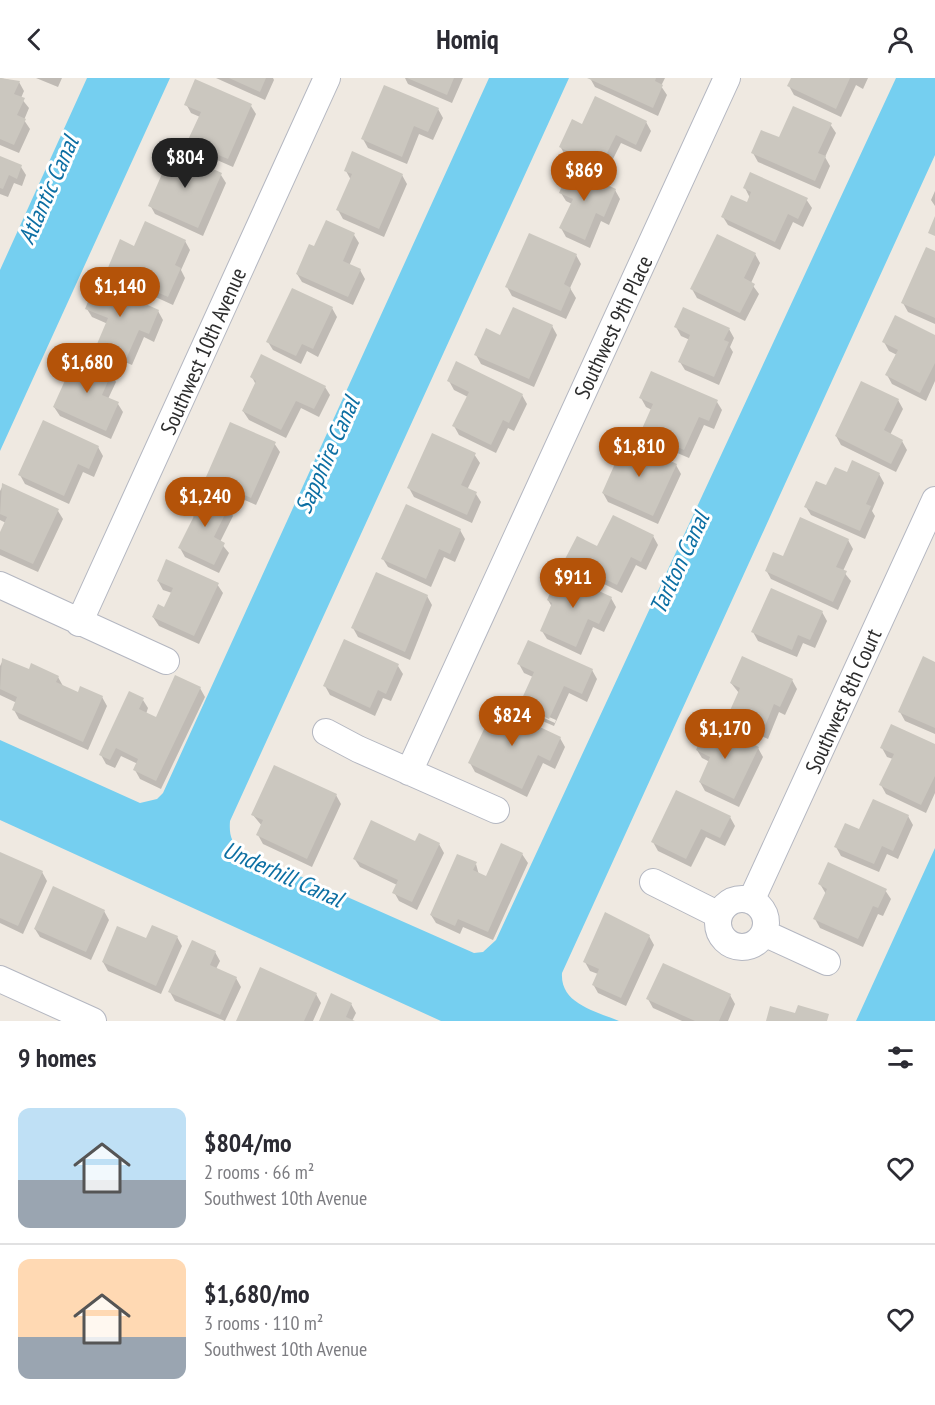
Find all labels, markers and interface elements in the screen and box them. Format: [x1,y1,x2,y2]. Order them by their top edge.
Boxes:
text: Homiq [436,22,499,56]
icon: back [18,23,51,56]
icon: person [884,23,917,56]
water label: Atlantic Canal [11,129,86,249]
pin: $804 [149,138,221,189]
text: $804 [166,144,204,170]
pin: $869 [548,151,620,202]
text: $869 [565,157,603,183]
street label: Southwest 9th Place [568,251,658,403]
street label: Southwest 10th Avenue [154,263,252,439]
pin: $1,140 [71,267,169,318]
text: $1,140 [94,273,146,299]
pin: $1,680 [38,343,136,394]
text: $1,680 [61,349,113,375]
water label: Sapphire Canal [288,390,367,518]
pin: $1,810 [590,427,688,478]
text: $1,810 [613,433,665,459]
pin: $1,240 [156,477,254,528]
text: $1,240 [179,483,231,509]
water label: Tarlton Canal [642,505,717,619]
pin: $911 [537,558,609,609]
text: $911 [554,564,592,590]
street label: Southwest 8th Court [799,624,887,778]
pin: $824 [476,696,548,747]
text: $824 [493,702,531,728]
pin: $1,170 [676,709,774,760]
text: $1,170 [699,715,751,741]
water label: Underhill Canal [218,834,350,915]
text: 9 homes [18,1041,96,1074]
icon: filters [884,1041,917,1074]
text: $804/mo [204,1126,292,1159]
icon: home [66,1132,138,1204]
icon: heart [884,1152,917,1185]
text: 2 rooms · 66 m² [204,1159,314,1185]
text: Southwest 10th Avenue [204,1185,367,1211]
text: $1,680/mo [204,1277,310,1310]
icon: home [66,1283,138,1355]
icon: heart [884,1303,917,1336]
text: 3 rooms · 110 m² [204,1310,323,1336]
text: Southwest 10th Avenue [204,1336,367,1362]

